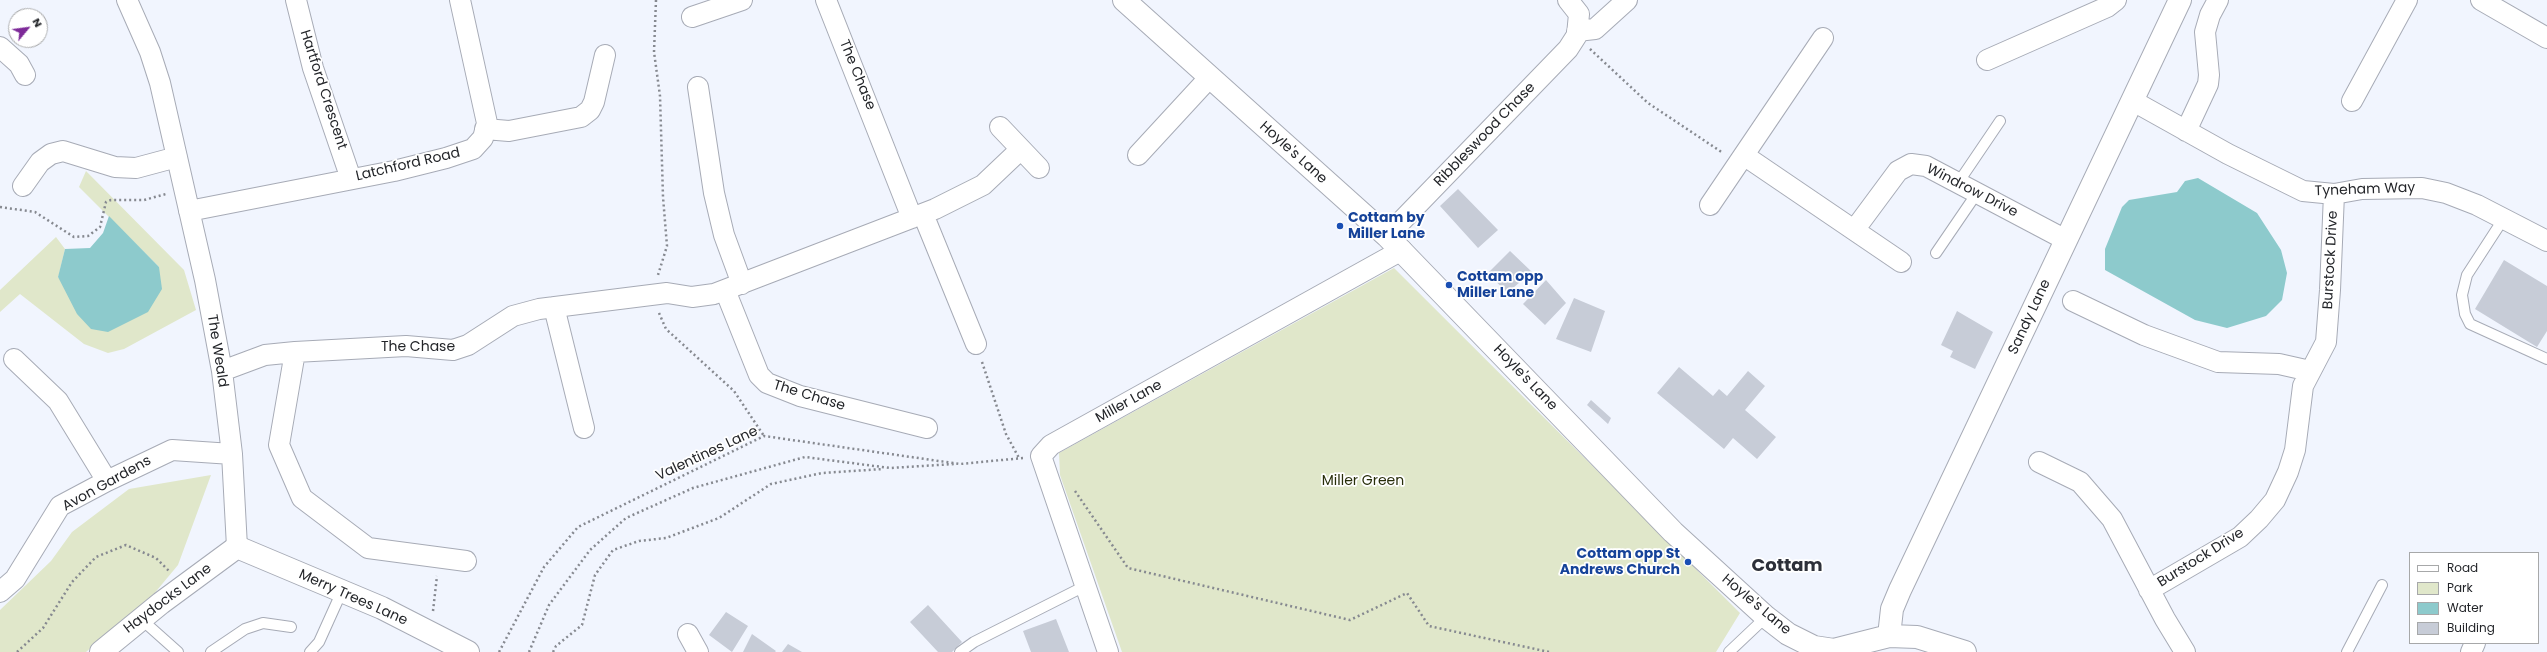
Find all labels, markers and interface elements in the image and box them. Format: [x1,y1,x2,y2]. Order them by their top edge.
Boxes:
north arrow [8,8,48,48]
text: N [29,15,47,30]
street label: Hartford Crescent [296,28,350,152]
street label: The Chase [835,37,879,113]
street label: Ribbleswood Chase [1431,79,1539,191]
street label: Hoyle's Lane [1256,118,1330,188]
street label: Latchford Road [354,145,462,185]
street label: Windrow Drive [1924,161,2020,221]
street label: Tyneham Way [2314,180,2416,200]
place label: Cottam by Miller Lane [1348,210,1425,242]
street label: Burstock Drive [2320,210,2342,310]
marker: Cottam by Miller Lane [1335,221,1345,231]
place label: Cottam opp Miller Lane [1457,269,1543,302]
street label: Sandy Lane [2005,277,2055,357]
marker: Cottam opp Miller Lane [1444,280,1454,290]
street label: The Weald [203,313,231,389]
street label: The Chase [381,339,455,355]
street label: Hoyle's Lane [1489,342,1561,414]
street label: The Chase [771,377,847,415]
street label: Miller Lane [1093,377,1165,427]
street label: Valentines Lane [653,423,761,485]
street label: Avon Gardens [60,453,154,515]
park label: Miller Green [1322,473,1404,489]
street label: Burstock Drive [2155,525,2247,591]
place label: Cottam opp St Andrews Church [1560,546,1680,578]
legend [2409,552,2539,644]
district label: Cottam [1751,555,1823,577]
marker: Cottam opp St Andrews Church [1683,557,1693,567]
text: Road [2447,559,2478,576]
street label: Haydocks Lane [121,561,215,637]
street label: Merry Trees Lane [296,567,410,629]
street label: Hoyle's Lane [1718,571,1794,639]
text: Park [2447,579,2473,596]
text: Water [2447,599,2483,616]
text: Building [2447,619,2495,636]

